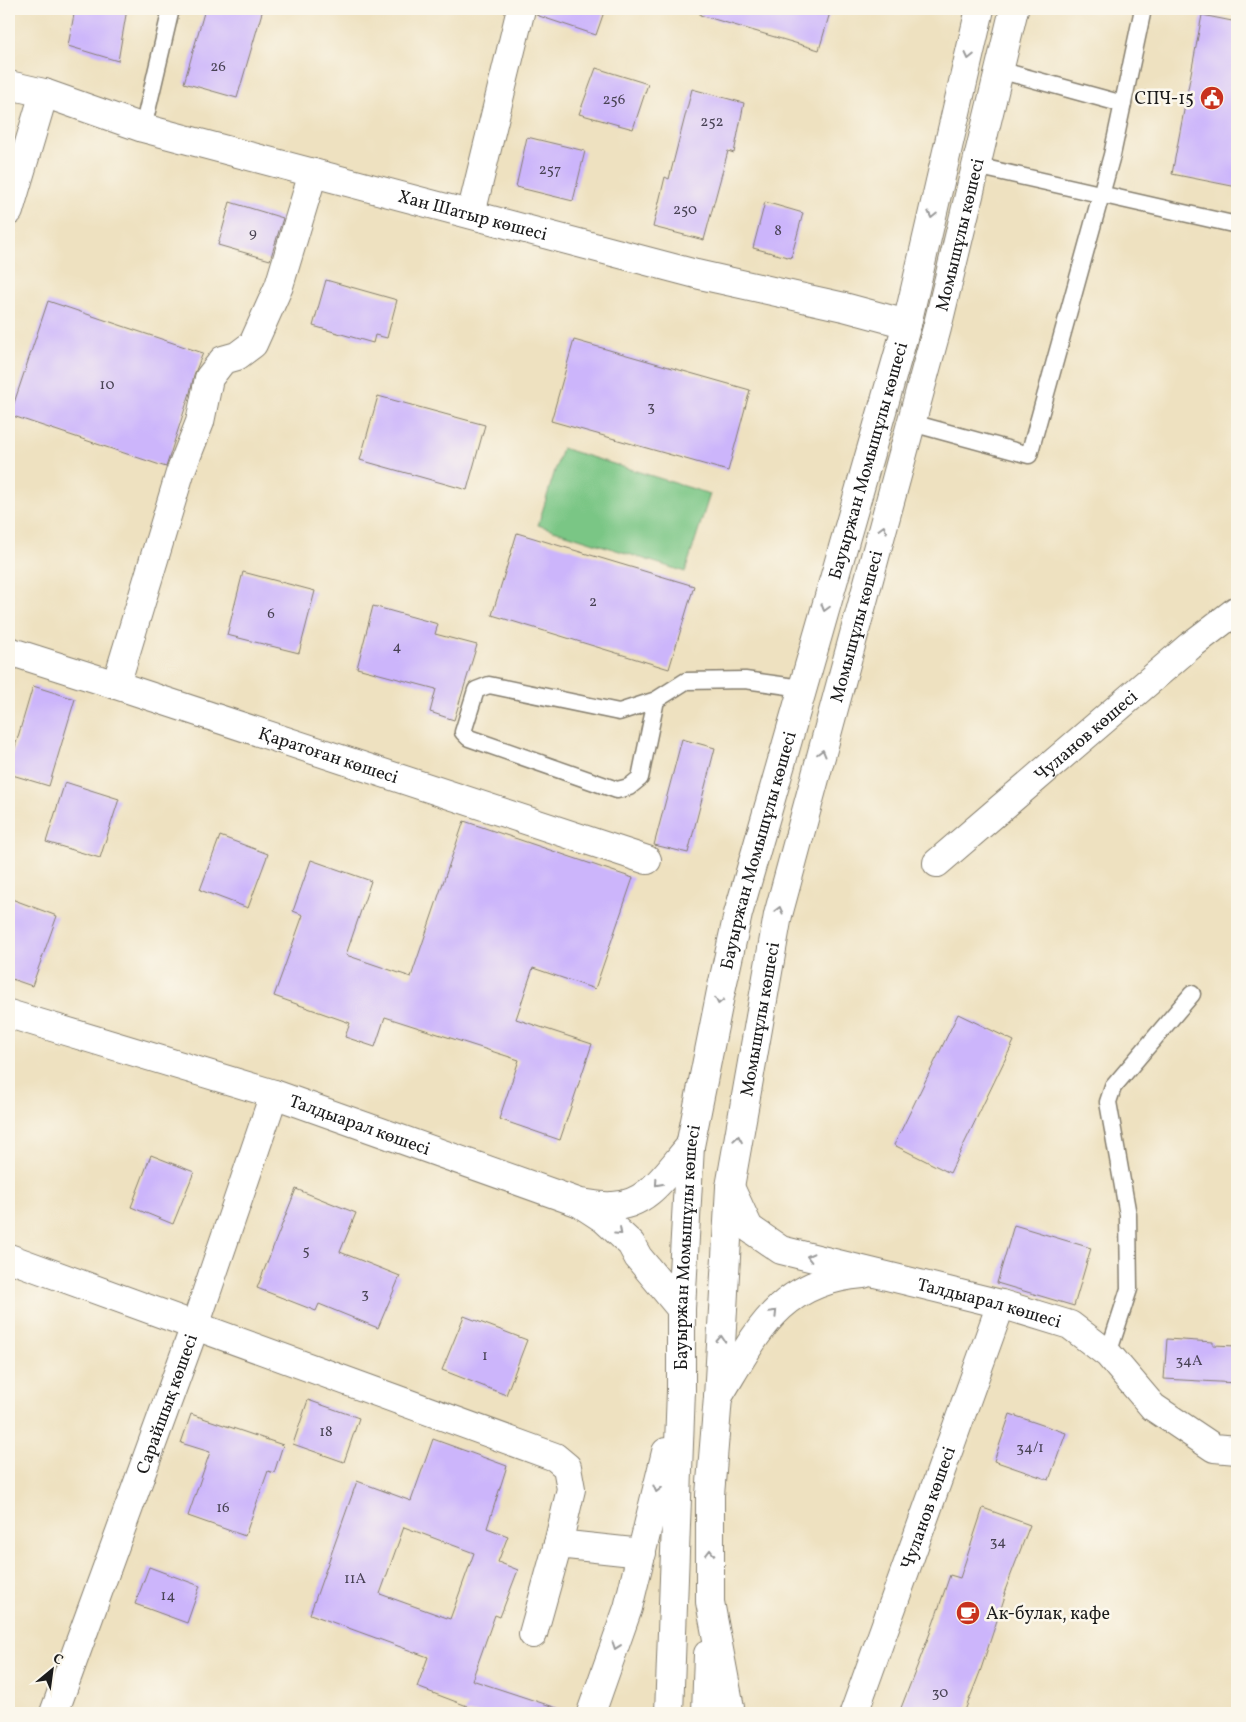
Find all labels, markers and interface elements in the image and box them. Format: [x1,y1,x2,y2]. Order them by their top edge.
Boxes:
one-way arrow [964,52,975,61]
house number: 26 [210,57,226,78]
public building icon: СПЧ-15 [1199,85,1225,111]
place label: СПЧ-15 [1134,87,1194,112]
house number: 256 [603,90,625,111]
house number: 252 [700,112,724,133]
street label: Момышұлы көшесі [930,156,992,314]
house number: 257 [539,160,561,181]
street label: Хан Шатыр көшесі [395,185,550,248]
house number: 250 [673,200,697,221]
one-way arrow [927,210,938,219]
house number: 8 [774,221,782,242]
house number: 9 [249,223,257,244]
street label: Бауыржан Момышұлы көшесі [823,339,915,583]
house number: 10 [100,375,114,396]
house number: 3 [647,397,655,418]
one-way arrow [877,525,887,533]
street label: Момышұлы көшесі [825,548,890,705]
house number: 2 [589,592,597,613]
one-way arrow [820,603,830,611]
house number: 6 [267,604,275,625]
house number: 4 [393,637,402,658]
street label: Чуланов көшесі [1030,685,1144,788]
street label: Қаратоған көшесі [255,722,401,791]
street label: Бауыржан Момышұлы көшесі [715,729,804,972]
one-way arrow [816,750,826,758]
one-way arrow [773,906,784,915]
street label: Момышұлы көшесі [735,940,787,1099]
one-way arrow [714,996,724,1005]
street label: Талдыарал көшесі [285,1089,433,1163]
street label: Бауыржан Момышұлы көшесі [670,1123,708,1370]
one-way arrow [733,1135,743,1143]
one-way arrow [655,1177,664,1186]
one-way arrow [613,1226,622,1235]
house number: 5 [302,1241,310,1262]
one-way arrow [806,1252,814,1263]
street label: Талдыарал көшесі [914,1273,1064,1336]
house number: 3 [361,1284,369,1305]
one-way arrow [768,1310,777,1319]
street label: Сарайшық көшесі [131,1331,205,1478]
one-way arrow [716,1334,727,1342]
house number: 1 [482,1346,488,1367]
house number: 34А [1175,1351,1203,1372]
house number: 18 [319,1422,333,1443]
house number: 34/1 [1016,1438,1044,1459]
street label: Чуланов көшесі [896,1443,963,1573]
one-way arrow [653,1484,663,1492]
house number: 16 [216,1498,230,1519]
house number: 34 [990,1532,1006,1553]
one-way arrow [705,1549,715,1557]
house number: 11А [344,1569,367,1590]
house number: 14 [161,1586,175,1607]
cafe icon: Ак-булак, кафе [955,1600,981,1626]
place label: Ак-булак, кафе [986,1602,1110,1627]
one-way arrow [612,1641,622,1649]
north arrow [28,1644,78,1694]
text: С [49,1649,66,1670]
house number: 30 [932,1683,948,1704]

